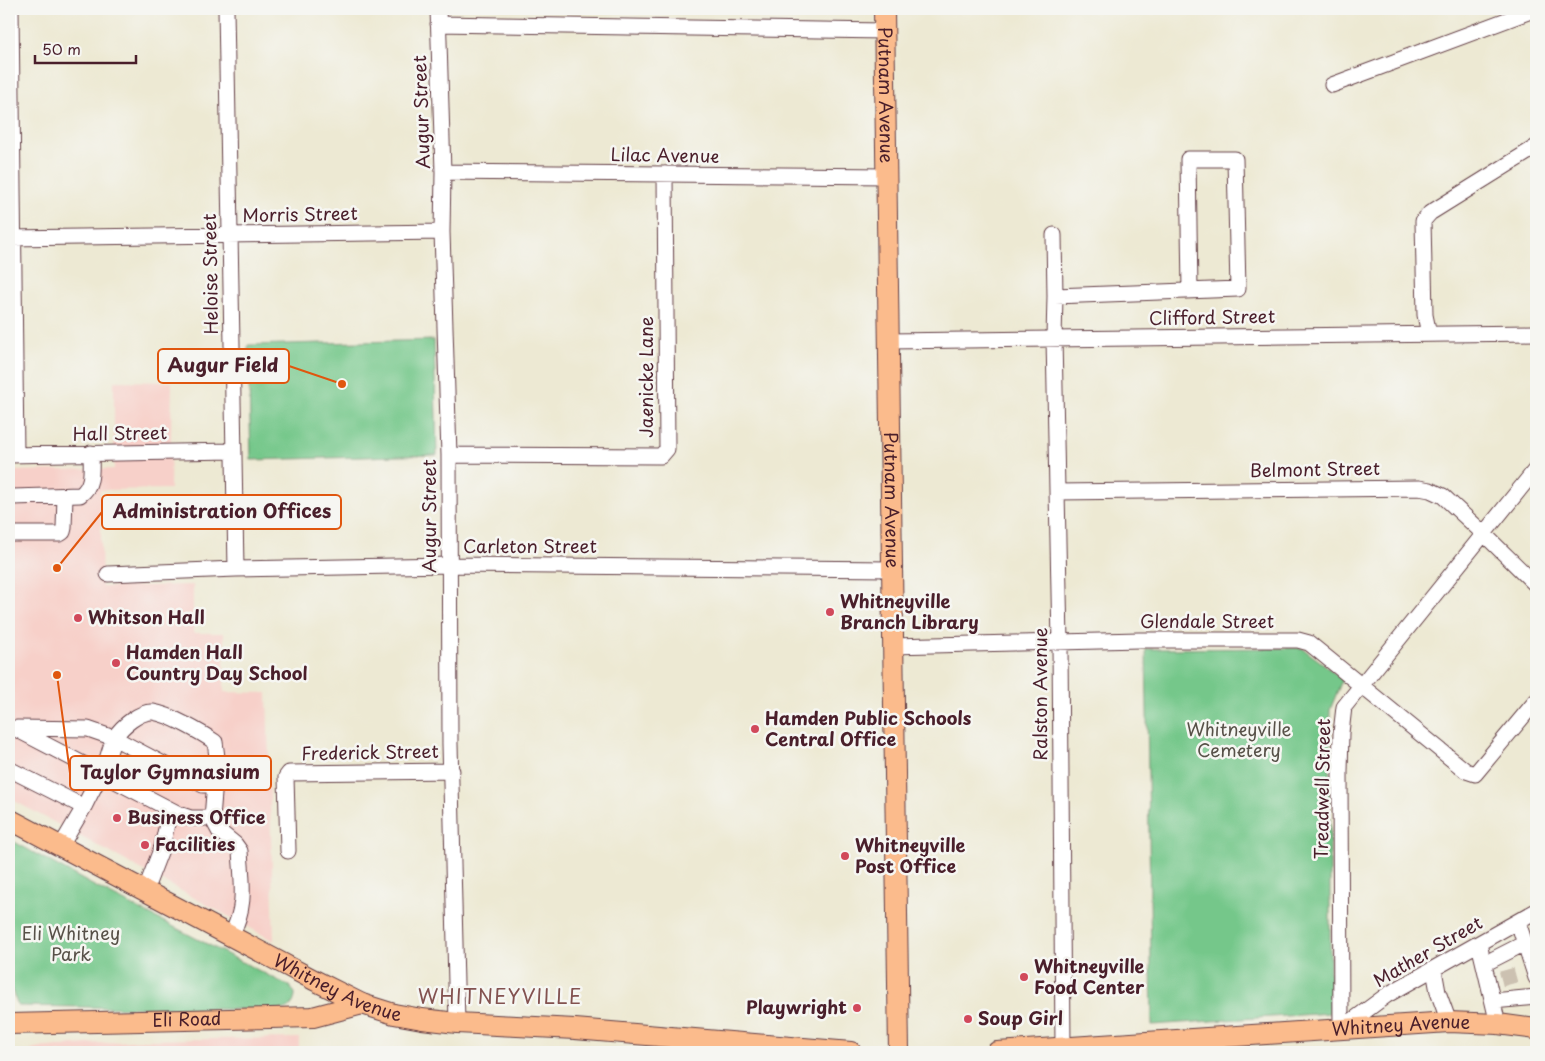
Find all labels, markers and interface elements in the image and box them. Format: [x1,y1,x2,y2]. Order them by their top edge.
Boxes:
street label: Putnam Avenue [872,26,901,164]
scale bar [35,32,136,64]
text: 50 m [42,37,81,60]
street label: Augur Street [405,55,436,169]
street label: Lilac Avenue [610,140,720,169]
street label: Morris Street [242,199,358,228]
street label: Heloise Street [195,213,224,335]
street label: Clifford Street [1149,302,1275,331]
street label: Jaenicke Lane [632,316,659,438]
callout: Augur Field [158,349,289,383]
text: Augur Field [168,350,279,378]
street label: Hall Street [72,418,167,447]
street label: Putnam Avenue [878,431,907,569]
street label: Belmont Street [1250,454,1380,483]
street label: Augur Street [415,459,442,573]
callout: Administration Offices [102,495,341,529]
text: Administration Offices [112,496,331,524]
street label: Carleton Street [463,532,597,559]
place label: Whitneyville Branch Library [840,587,979,635]
place label: Whitson Hall [88,603,205,630]
marker: Whitneyville Branch Library [824,606,836,618]
street label: Glendale Street [1140,607,1274,634]
marker: Whitson Hall [72,612,84,624]
street label: Ralston Avenue [1026,627,1053,761]
place label: Hamden Hall Country Day School [126,638,307,686]
marker: Hamden Hall Country Day School [110,657,122,669]
place label: Hamden Public Schools Central Office [765,704,972,752]
park label: Whitneyville Cemetery [1187,715,1292,763]
street label: Treadwell Street [1307,718,1336,860]
marker: Hamden Public Schools Central Office [749,723,761,735]
street label: Frederick Street [301,737,439,766]
callout: Taylor Gymnasium [70,756,271,790]
text: Taylor Gymnasium [80,757,260,785]
place label: Business Office [127,803,266,830]
marker: Business Office [111,812,123,824]
place label: Facilities [155,830,236,857]
place label: Whitneyville Post Office [855,831,965,879]
marker: Facilities [139,839,151,851]
marker: Whitneyville Post Office [839,850,851,862]
street label: Mather Street [1368,909,1487,993]
park label: Eli Whitney Park [22,919,120,967]
street label: Whitney Avenue [269,946,404,1027]
place label: Whitneyville Food Center [1034,952,1145,1000]
marker: Whitneyville Food Center [1018,971,1030,983]
district label: WHITNEYVILLE [418,981,582,1011]
place label: Playwright [746,993,847,1020]
marker: Playwright [851,1002,863,1014]
street label: Eli Road [152,1004,222,1033]
place label: Soup Girl [978,1004,1063,1031]
street label: Whitney Avenue [1331,1007,1471,1042]
marker: Soup Girl [962,1013,974,1025]

